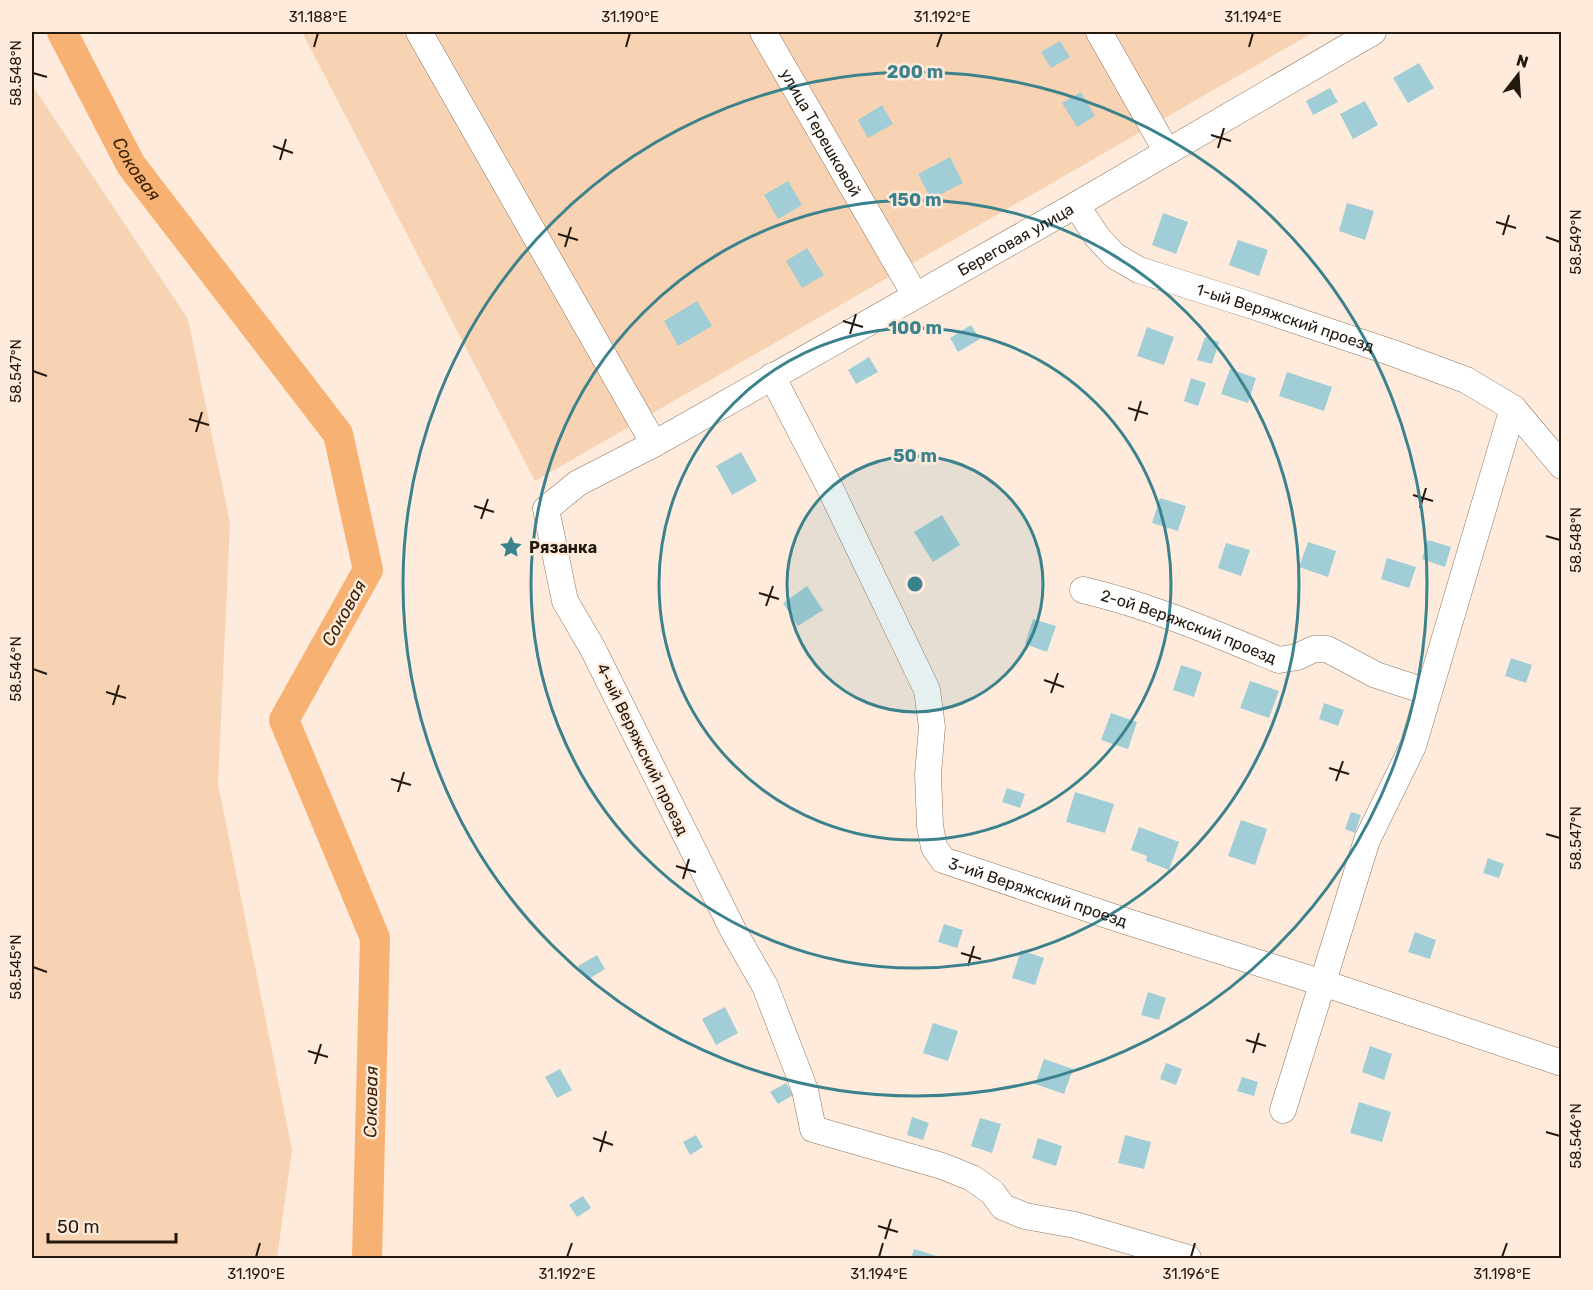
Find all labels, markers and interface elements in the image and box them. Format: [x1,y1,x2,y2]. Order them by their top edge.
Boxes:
text: 31.188°E [289,8,347,26]
text: 31.190°E [601,8,659,26]
text: 31.192°E [914,8,970,26]
text: 31.194°E [1224,8,1282,26]
text: 58.548°N [7,40,25,106]
north arrow [1488,45,1548,105]
text: N [1514,50,1531,72]
text: 200 m [887,61,943,83]
street label: улица Терешковой [776,65,865,200]
water label: Соковая [107,133,166,205]
text: 150 m [888,189,942,211]
street label: Береговая улица [954,199,1077,280]
text: 58.549°N [1567,209,1585,275]
street label: 1-ый Веряжский проезд [1194,280,1377,356]
text: 100 m [888,317,942,339]
text: 58.547°N [7,339,25,403]
text: 50 m [893,445,937,467]
text: 58.548°N [1567,507,1585,573]
place icon: Рязанка [498,534,524,560]
place label: Рязанка [529,538,597,557]
centre of rings [905,574,925,594]
water label: Соковая [317,576,371,650]
street label: 2-ой Веряжский проезд [1099,586,1280,668]
text: 58.546°N [7,636,25,702]
street label: 4-ый Веряжский проезд [593,660,693,839]
text: 58.547°N [1567,806,1585,870]
street label: 3-ий Веряжский проезд [946,853,1130,931]
text: 58.545°N [7,934,25,1000]
water label: Соковая [359,1066,383,1138]
text: 58.546°N [1567,1103,1585,1169]
scale bar [48,1206,176,1244]
text: 50 m [57,1216,100,1238]
text: 31.190°E [227,1265,285,1283]
text: 31.192°E [539,1265,595,1283]
text: 31.194°E [850,1265,908,1283]
text: 31.196°E [1162,1265,1220,1283]
text: 31.198°E [1473,1265,1531,1283]

